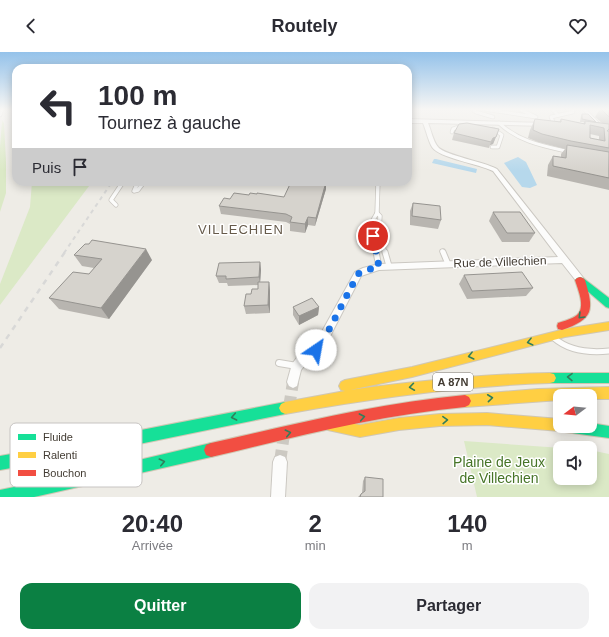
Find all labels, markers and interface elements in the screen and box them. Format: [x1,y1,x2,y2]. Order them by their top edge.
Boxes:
icon: back [20,15,42,37]
icon: heart [567,15,589,37]
text: Routely [271,16,338,36]
icon: left [32,80,84,132]
text: 100 m [98,80,177,111]
text: Tournez à gauche [98,113,241,133]
icon: arrive [69,156,91,178]
text: Puis [32,159,61,176]
pin [356,219,390,253]
district label: VILLECHIEN [198,222,284,237]
icon: arrive [362,225,384,247]
street label: Rue de Villechien [453,253,547,271]
one-way arrow [579,311,586,318]
position arrow [295,329,337,371]
one-way arrow [527,337,533,345]
one-way arrow [468,352,474,360]
road number: A 87N [433,373,473,391]
one-way arrow [567,373,573,381]
one-way arrow [409,382,416,391]
north arrow [553,389,597,433]
map controls [553,389,597,485]
one-way arrow [487,394,493,403]
one-way arrow [231,413,237,421]
one-way arrow [359,413,365,421]
one-way arrow [442,416,448,424]
legend [10,423,142,487]
one-way arrow [285,429,291,437]
text: Fluide [43,431,73,443]
button: sound [553,441,597,485]
text: Ralenti [43,449,77,461]
park label: Plaine de Jeux de Villechien [453,454,545,486]
one-way arrow [158,459,165,467]
text: Bouchon [43,467,86,479]
text: 20:40 [122,510,183,537]
text: 2 [308,510,322,537]
text: 140 [447,510,487,537]
text: Arrivée [132,538,173,553]
text: min [305,538,326,553]
text: m [462,538,473,553]
button: Quitter [20,583,301,629]
button: Partager [309,583,589,629]

